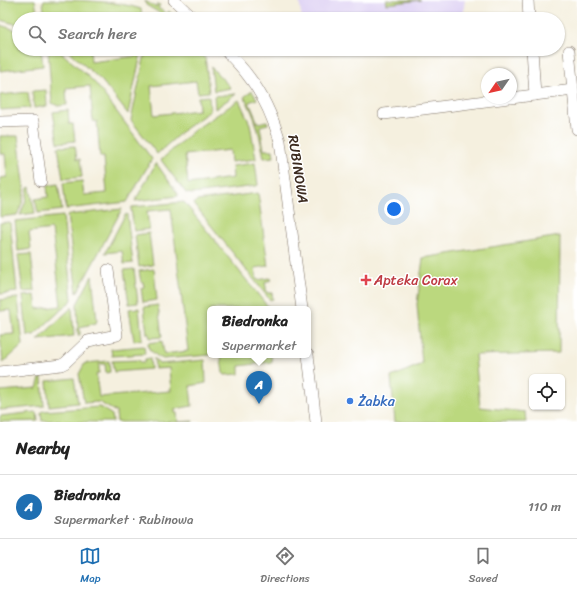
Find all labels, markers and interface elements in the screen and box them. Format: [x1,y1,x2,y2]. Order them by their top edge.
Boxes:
search box [12,12,565,56]
text: Search here [58,21,137,47]
icon: search [26,23,48,45]
north arrow [481,68,517,104]
street label: RUBINOWA [280,133,316,205]
your location [384,199,404,219]
place label: Apteka Corax [373,268,458,293]
marker: Apteka Corax [361,275,371,285]
popup [207,306,311,358]
text: Biedronka [222,308,288,334]
text: Supermarket [222,334,296,357]
pin: A [246,371,272,404]
map controls [529,374,565,410]
button: locate [529,374,565,410]
place label: Żabka [358,389,396,414]
marker: Żabka [345,396,355,406]
text: Nearby [16,433,70,463]
text: Biedronka [54,482,120,508]
text: A [25,495,33,518]
text: 110 m [528,495,561,518]
text: Supermarket · Rubinowa [54,508,193,531]
tab: Map [79,545,101,588]
tab: Directions [260,545,310,588]
tab: Saved [469,545,498,588]

